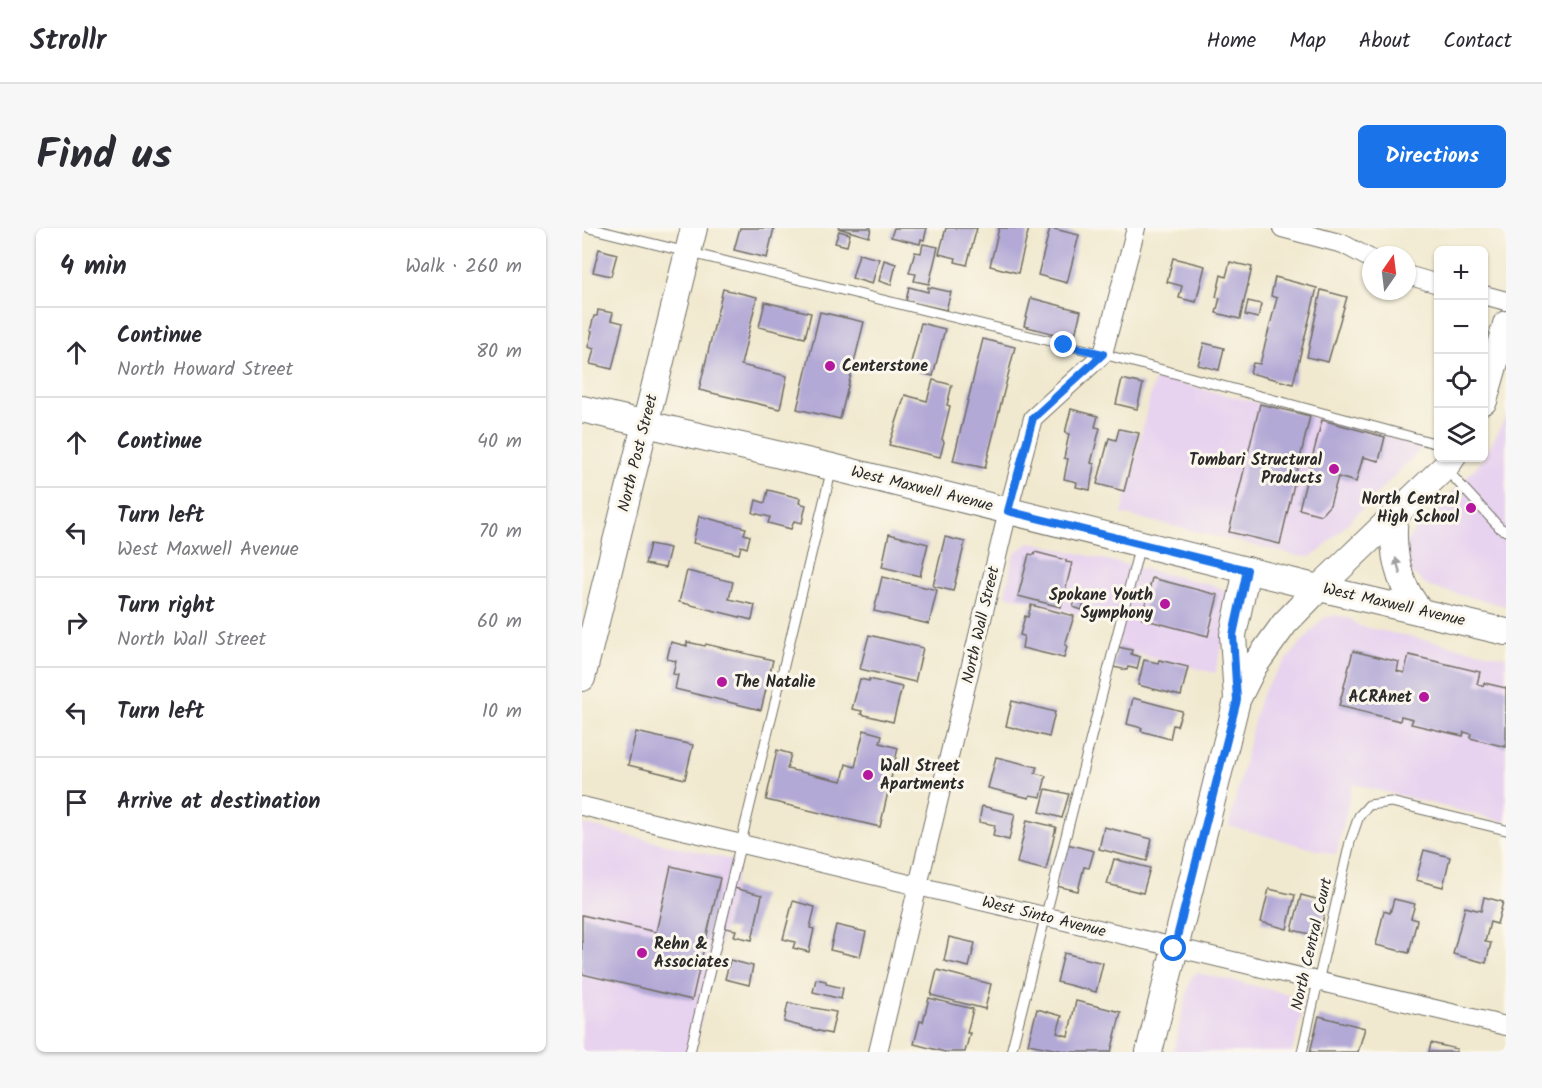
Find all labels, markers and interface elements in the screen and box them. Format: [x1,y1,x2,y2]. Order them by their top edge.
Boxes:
text: Strollr [30,19,106,64]
text: Home [1207,25,1256,58]
text: Map [1289,25,1326,58]
text: About [1359,25,1410,58]
text: Contact [1443,25,1512,58]
text: Find us [36,123,172,190]
button: Directions [1358,125,1506,188]
text: 4 min [60,246,127,288]
north arrow [1362,246,1416,300]
map controls [1434,246,1488,462]
button: + [1434,246,1488,300]
text: Walk · 260 m [405,251,522,283]
button: − [1434,300,1488,354]
text: Continue [117,319,202,354]
route end [1050,331,1076,357]
icon: ahead [60,336,93,369]
text: 80 m [476,336,522,368]
text: North Howard Street [117,354,293,386]
place label: Centerstone [842,354,928,379]
button: locate [1434,354,1488,408]
marker: Centerstone [823,359,837,373]
street label: North Post Street [611,391,665,514]
button: layers [1434,408,1488,462]
text: Continue [117,425,202,460]
icon: ahead [60,426,93,459]
text: 40 m [477,426,522,458]
place label: Tombari Structural Products [1189,448,1323,491]
street label: West Maxwell Avenue [848,459,996,519]
marker: Tombari Structural Products [1327,462,1341,476]
place label: North Central High School [1361,487,1460,530]
text: Turn left [117,499,204,534]
marker: North Central High School [1464,501,1478,515]
icon: left [60,516,93,549]
text: 70 m [479,516,522,548]
text: West Maxwell Avenue [117,534,299,566]
one-way arrow [1393,557,1402,575]
street label: North Wall Street [955,563,1007,686]
street label: West Maxwell Avenue [1320,576,1468,634]
place label: Spokane Youth Symphony [1049,583,1154,626]
text: Turn right [117,589,215,624]
marker: Spokane Youth Symphony [1158,597,1172,611]
icon: right [60,606,93,639]
text: 60 m [477,606,522,638]
text: North Wall Street [117,624,266,656]
place label: The Natalie [734,670,816,695]
marker: The Natalie [715,675,729,689]
place label: ACRAnet [1348,685,1413,710]
marker: ACRAnet [1417,690,1431,704]
text: Turn left [117,695,204,730]
icon: left [60,696,93,729]
text: 10 m [482,696,522,728]
place label: Wall Street Apartments [880,754,965,797]
marker: Wall Street Apartments [861,768,875,782]
text: Arrive at destination [117,785,320,820]
icon: arrive [60,786,93,819]
street label: North Central Court [1285,875,1340,1013]
street label: West Sinto Avenue [979,890,1109,944]
place label: Rehn & Associates [654,932,729,975]
route start [1160,935,1186,961]
marker: Rehn & Associates [635,946,649,960]

